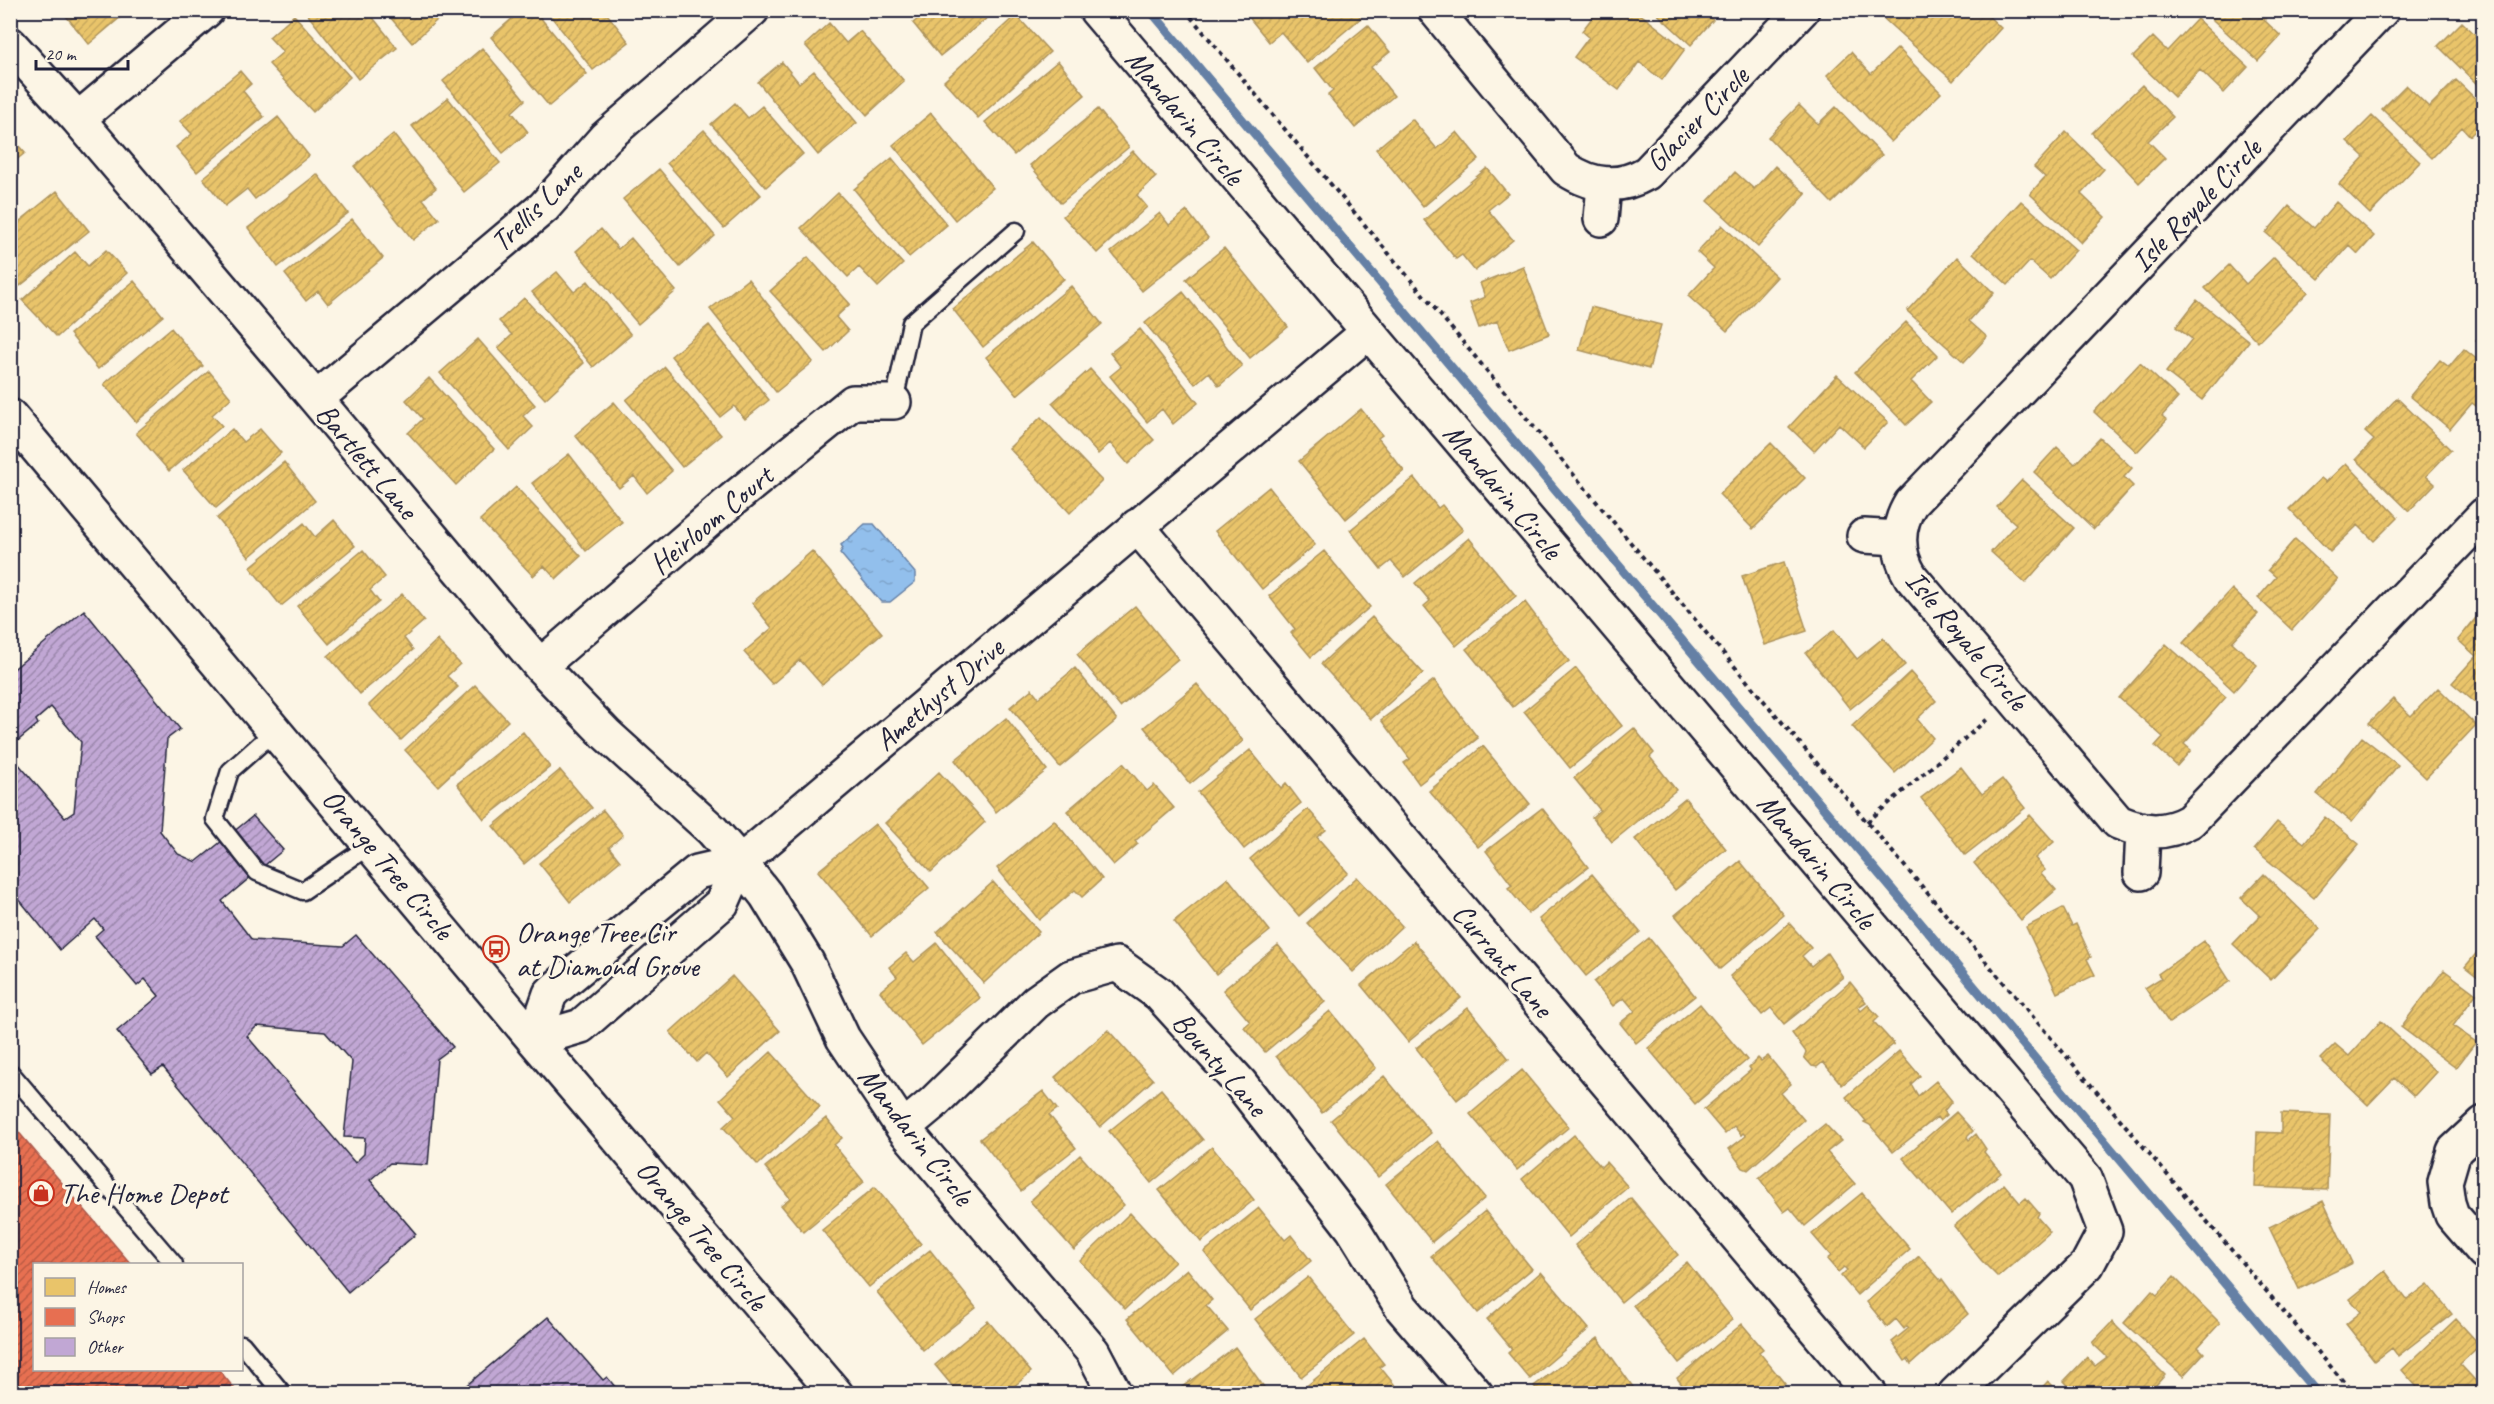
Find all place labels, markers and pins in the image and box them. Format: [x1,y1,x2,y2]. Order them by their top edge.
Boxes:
place label: Orange Tree Cir at Diamond Grove [516,913,701,985]
bus stop icon: Orange Tree Cir at Diamond Grove [481,934,511,964]
place label: The Home Depot [60,1174,230,1212]
shop icon: The Home Depot [26,1178,56,1208]

